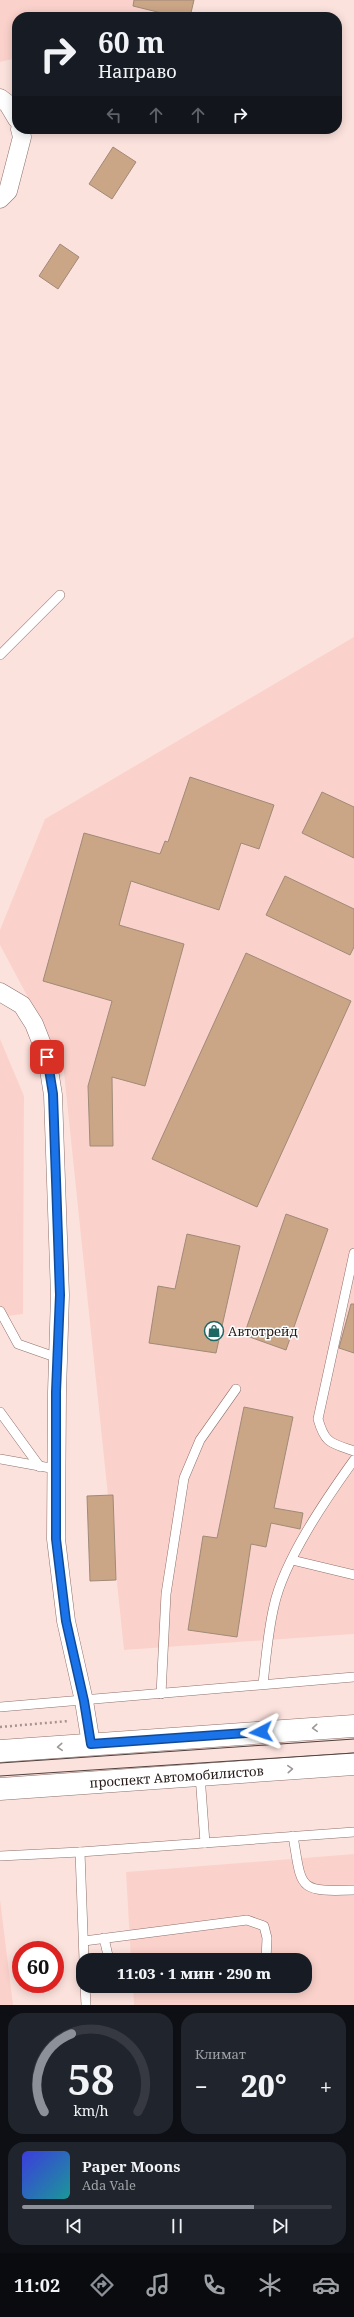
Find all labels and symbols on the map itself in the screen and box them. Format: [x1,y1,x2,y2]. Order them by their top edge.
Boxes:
pin [30,1040,64,1074]
shop icon: Автотрейд [203,1320,225,1342]
place label: Автотрейд [228,1322,298,1340]
position arrow [240,1711,282,1753]
one-way arrow [312,1724,318,1733]
one-way arrow [57,1742,63,1751]
street label: проспект Автомобилистов [89,1761,264,1792]
one-way arrow [287,1764,293,1773]
speed limit sign: 60 [12,1941,64,1993]

